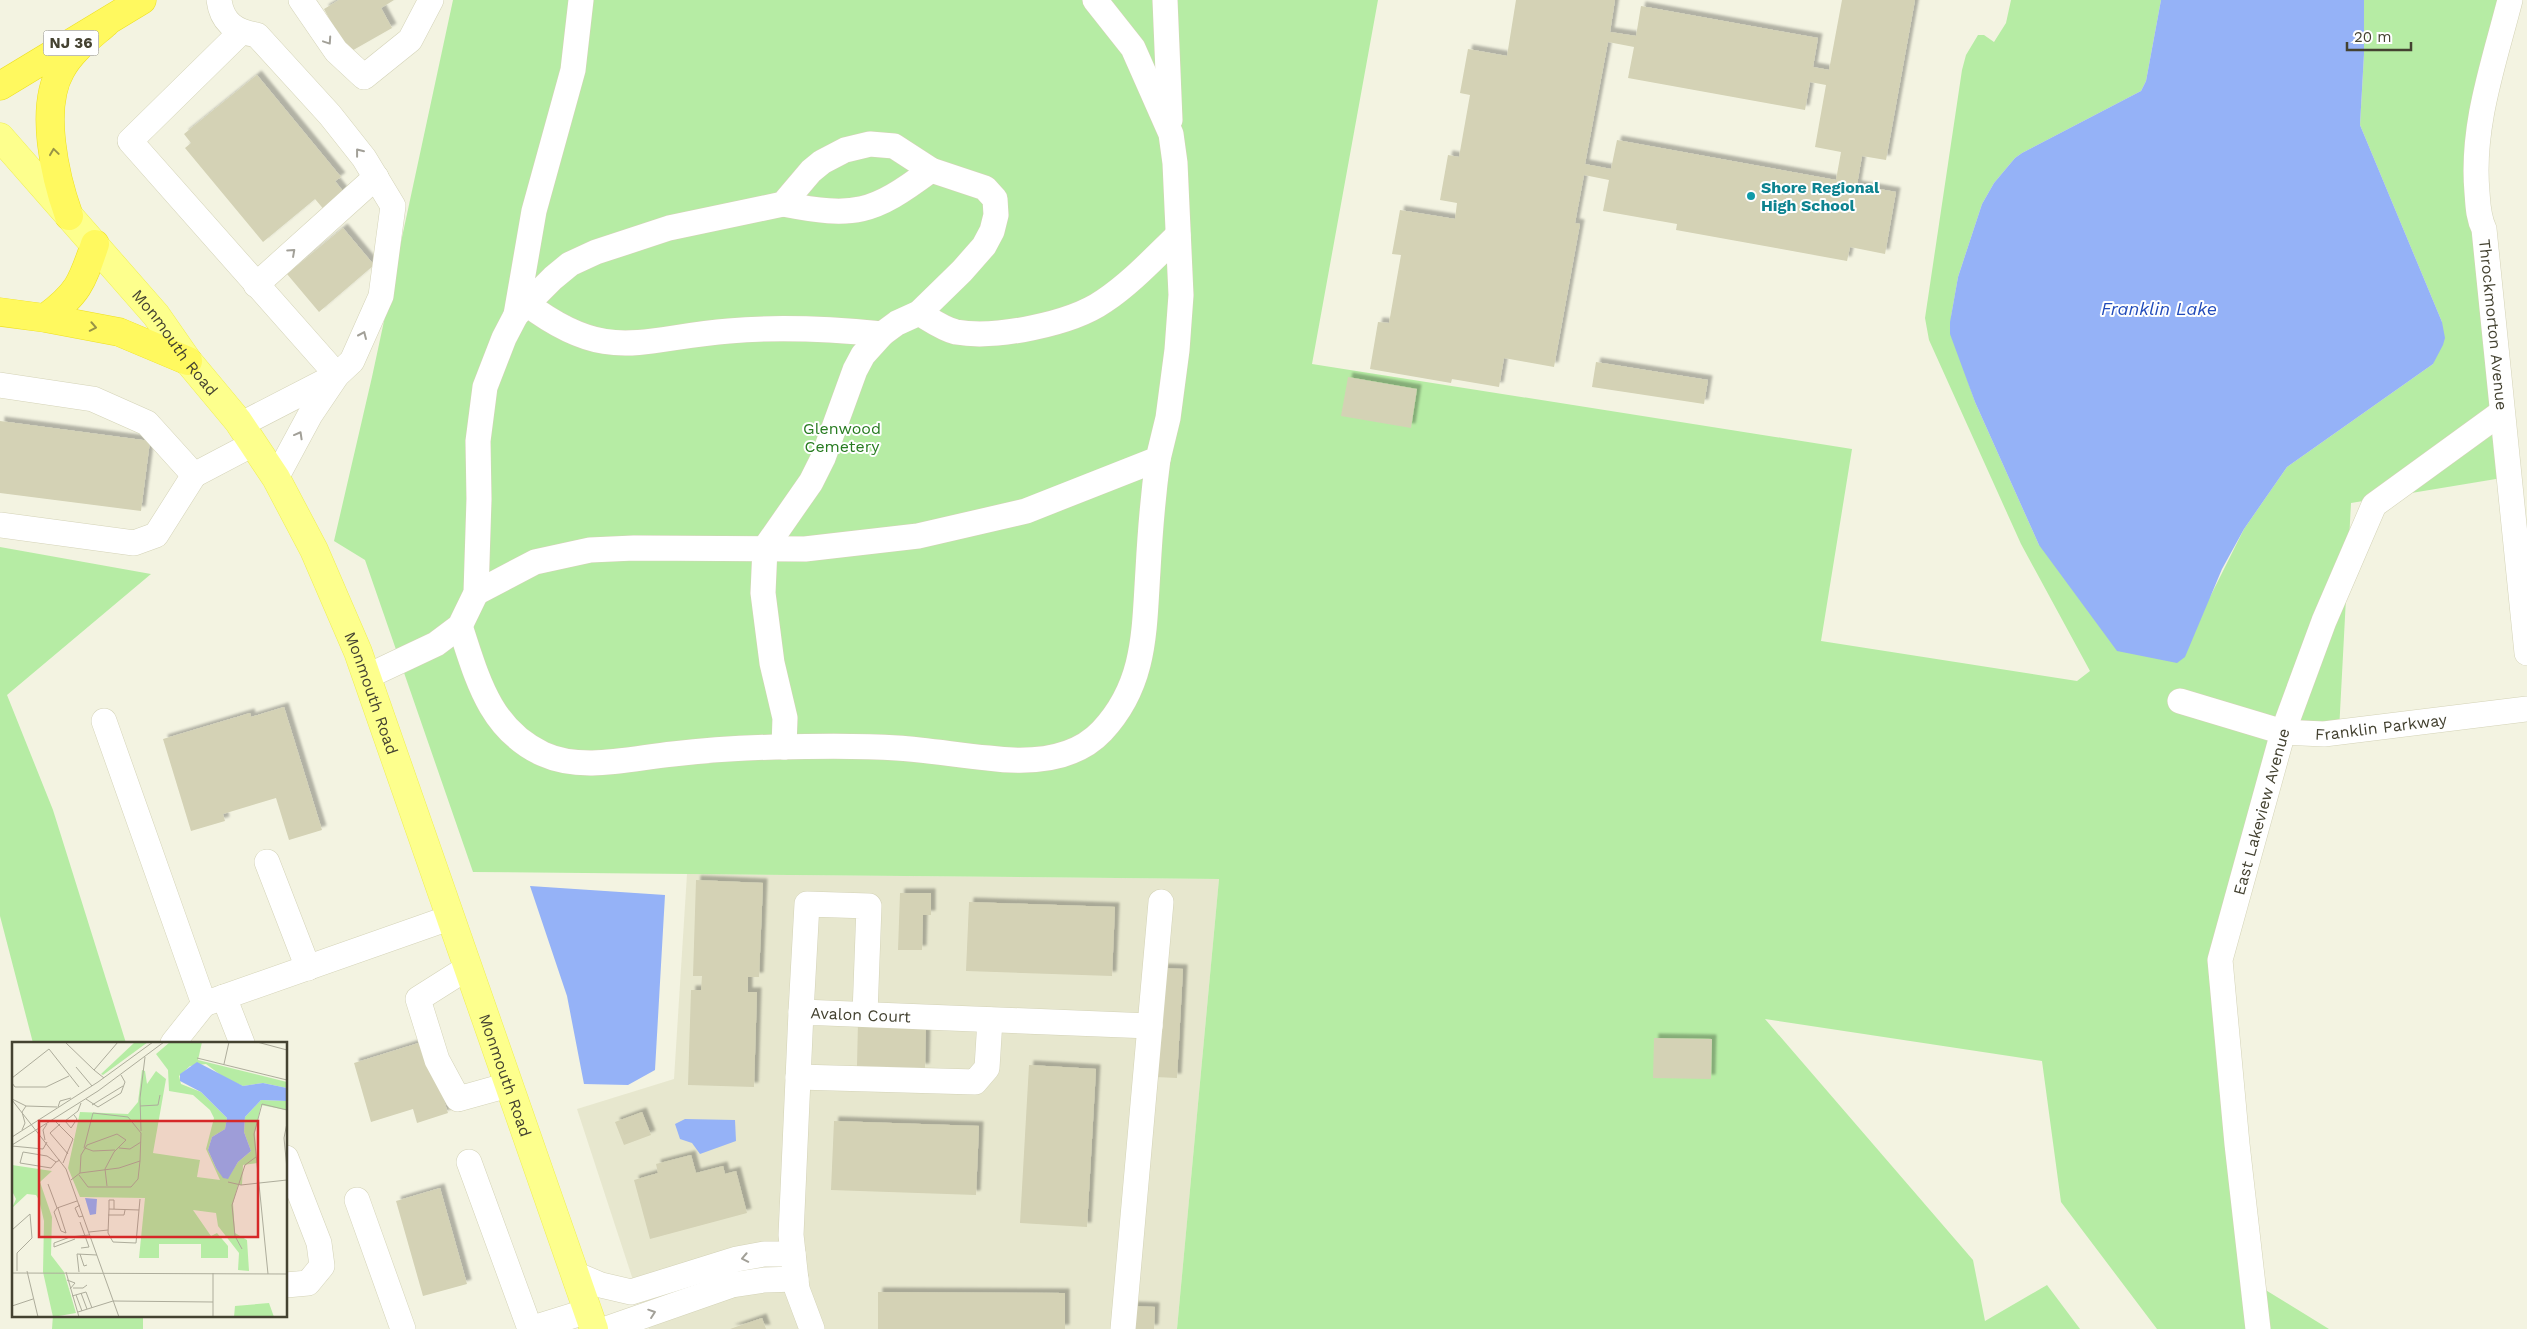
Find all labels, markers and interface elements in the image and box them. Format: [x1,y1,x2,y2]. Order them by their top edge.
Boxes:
scale bar [2347,20,2411,52]
text: 20 m [2354,28,2392,46]
road number: NJ 36 [44,30,98,56]
one-way arrow [322,35,332,44]
one-way arrow [49,148,60,156]
one-way arrow [356,148,365,158]
place label: Shore Regional High School [1761,178,1880,215]
marker: Shore Regional High School [1745,190,1757,202]
street label: Throckmorton Avenue [2475,238,2511,411]
one-way arrow [287,249,296,258]
street label: Monmouth Road [128,286,222,399]
water label: Franklin Lake [2101,298,2217,319]
one-way arrow [89,322,98,332]
one-way arrow [357,331,368,340]
park label: Glenwood Cemetery [803,419,881,456]
one-way arrow [293,432,303,441]
street label: Monmouth Road [340,629,402,757]
street label: Franklin Parkway [2315,710,2449,744]
street label: East Lakeview Avenue [2229,726,2294,897]
street label: Avalon Court [810,1003,911,1026]
street label: Monmouth Road [475,1011,535,1139]
inset map [12,1042,288,1316]
one-way arrow [740,1252,749,1263]
one-way arrow [648,1309,656,1319]

